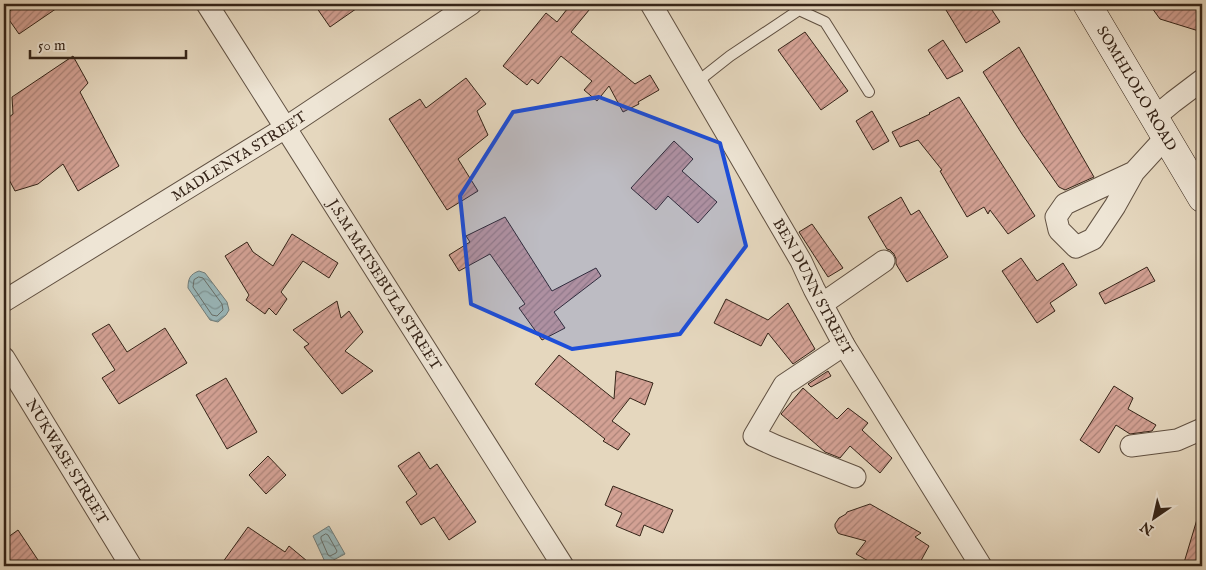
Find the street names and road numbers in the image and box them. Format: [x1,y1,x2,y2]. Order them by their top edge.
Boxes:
street label: SOMHLOLO ROAD [1093,22,1181,154]
street label: MADLENYA STREET [168,107,310,205]
street label: J.S.M MATSEBULA STREET [323,194,446,373]
street label: BEN DUNN STREET [769,215,857,359]
street label: NUKWASE STREET [22,395,113,527]

